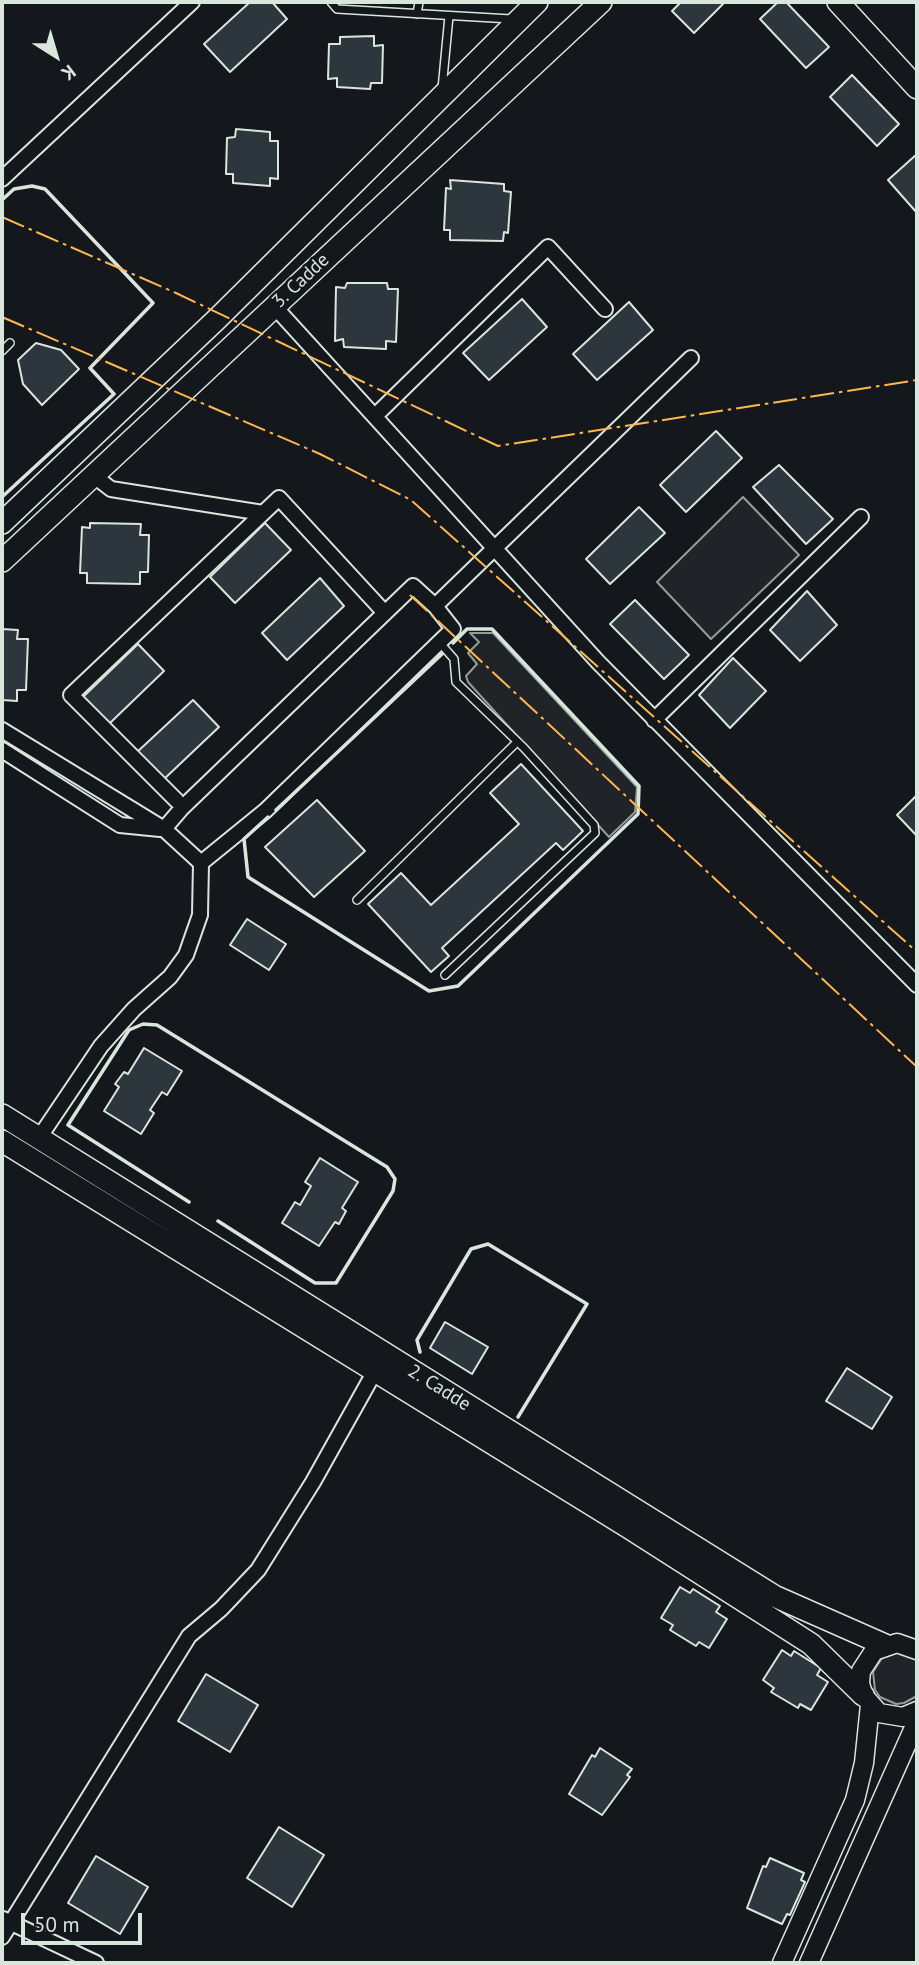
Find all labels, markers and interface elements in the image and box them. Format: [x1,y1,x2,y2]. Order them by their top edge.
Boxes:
north arrow [21,21,91,91]
text: K [57,60,81,86]
street label: 3. Cadde [268,249,334,313]
street label: 2. Cadde [403,1360,475,1416]
scale bar [24,1898,145,1942]
text: 50 m [34,1911,80,1938]

